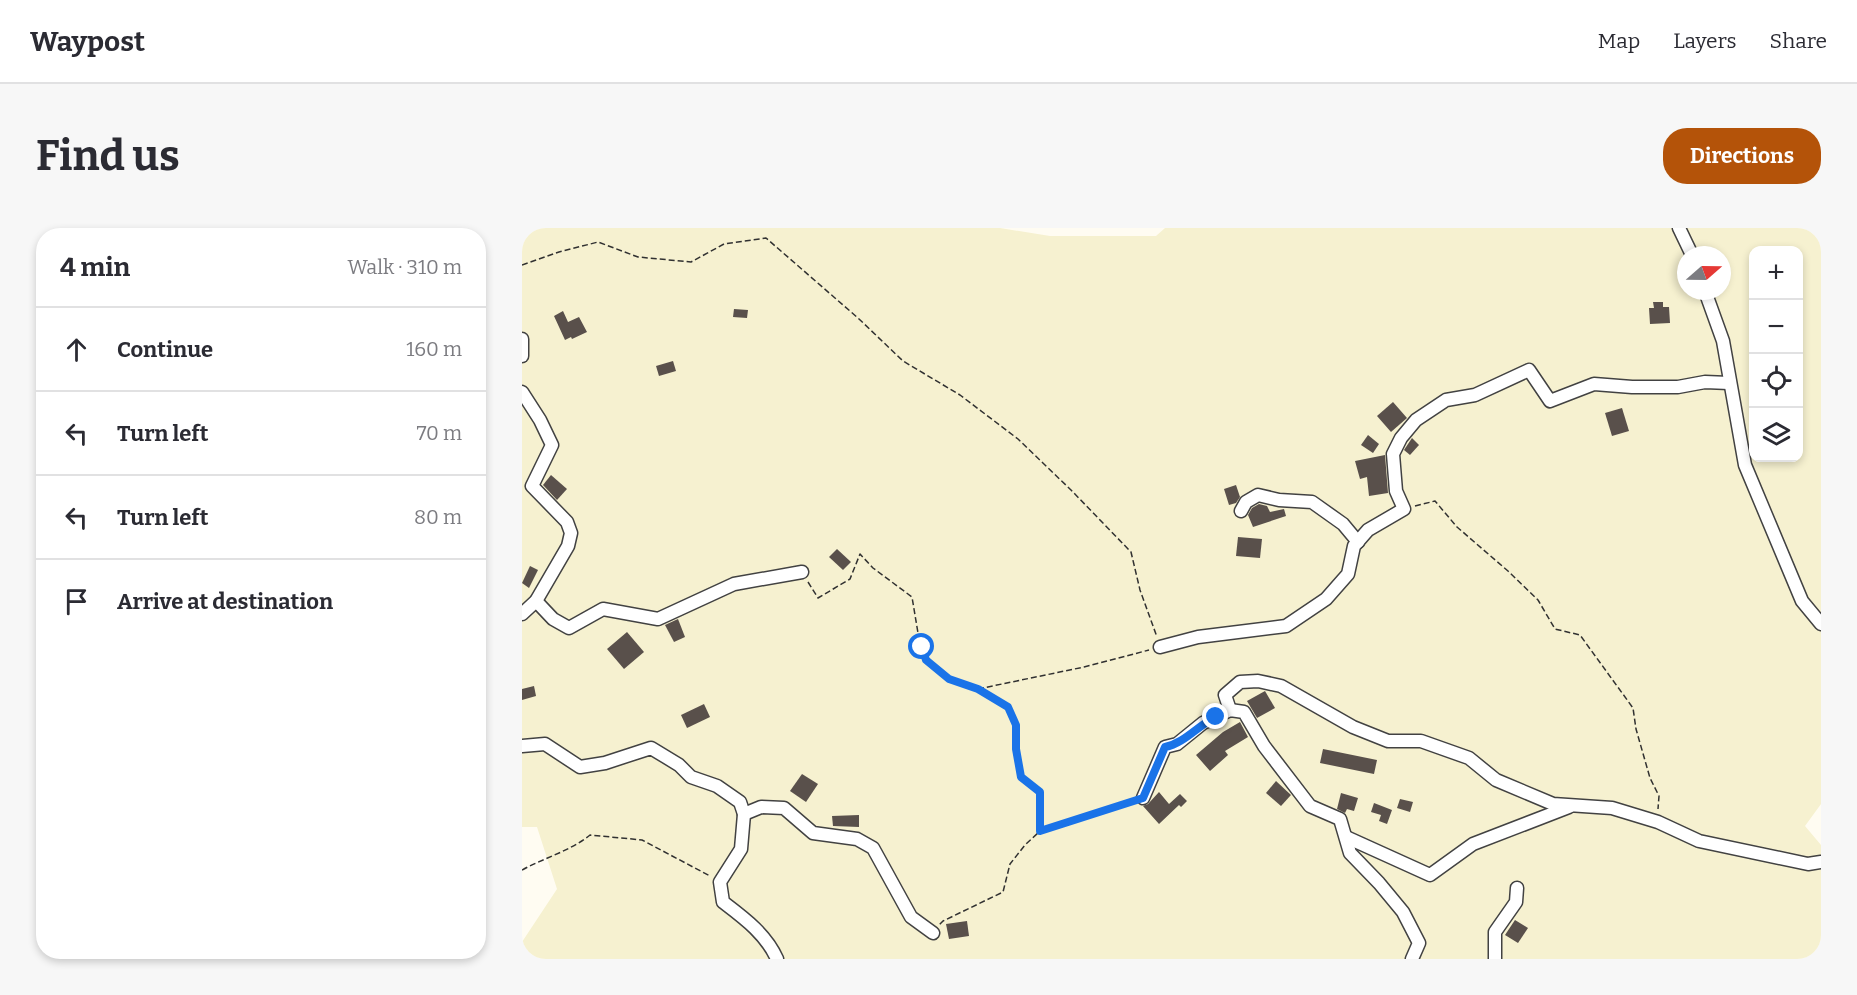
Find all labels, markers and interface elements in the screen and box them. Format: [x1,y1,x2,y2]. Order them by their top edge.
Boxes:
text: Waypost [30,25,145,58]
text: Map [1598,28,1640,54]
text: Layers [1673,28,1737,54]
text: Share [1770,28,1827,54]
button: Directions [1663,128,1821,184]
text: Find us [36,131,180,181]
north arrow [1677,246,1731,300]
map controls [1749,246,1803,462]
button: + [1749,246,1803,300]
text: 4 min [60,252,130,283]
text: Walk · 310 m [348,255,462,279]
button: − [1749,300,1803,354]
icon: ahead [60,333,93,366]
text: Continue [117,336,213,363]
text: 160 m [406,337,462,361]
button: locate [1749,354,1803,408]
button: layers [1749,408,1803,462]
icon: left [60,417,93,450]
text: Turn left [117,420,209,447]
text: 70 m [416,421,462,445]
icon: left [60,501,93,534]
text: Turn left [117,504,209,531]
text: 80 m [414,505,462,529]
icon: arrive [60,585,93,618]
text: Arrive at destination [117,588,333,615]
route start [908,633,934,659]
route end [1202,703,1228,729]

